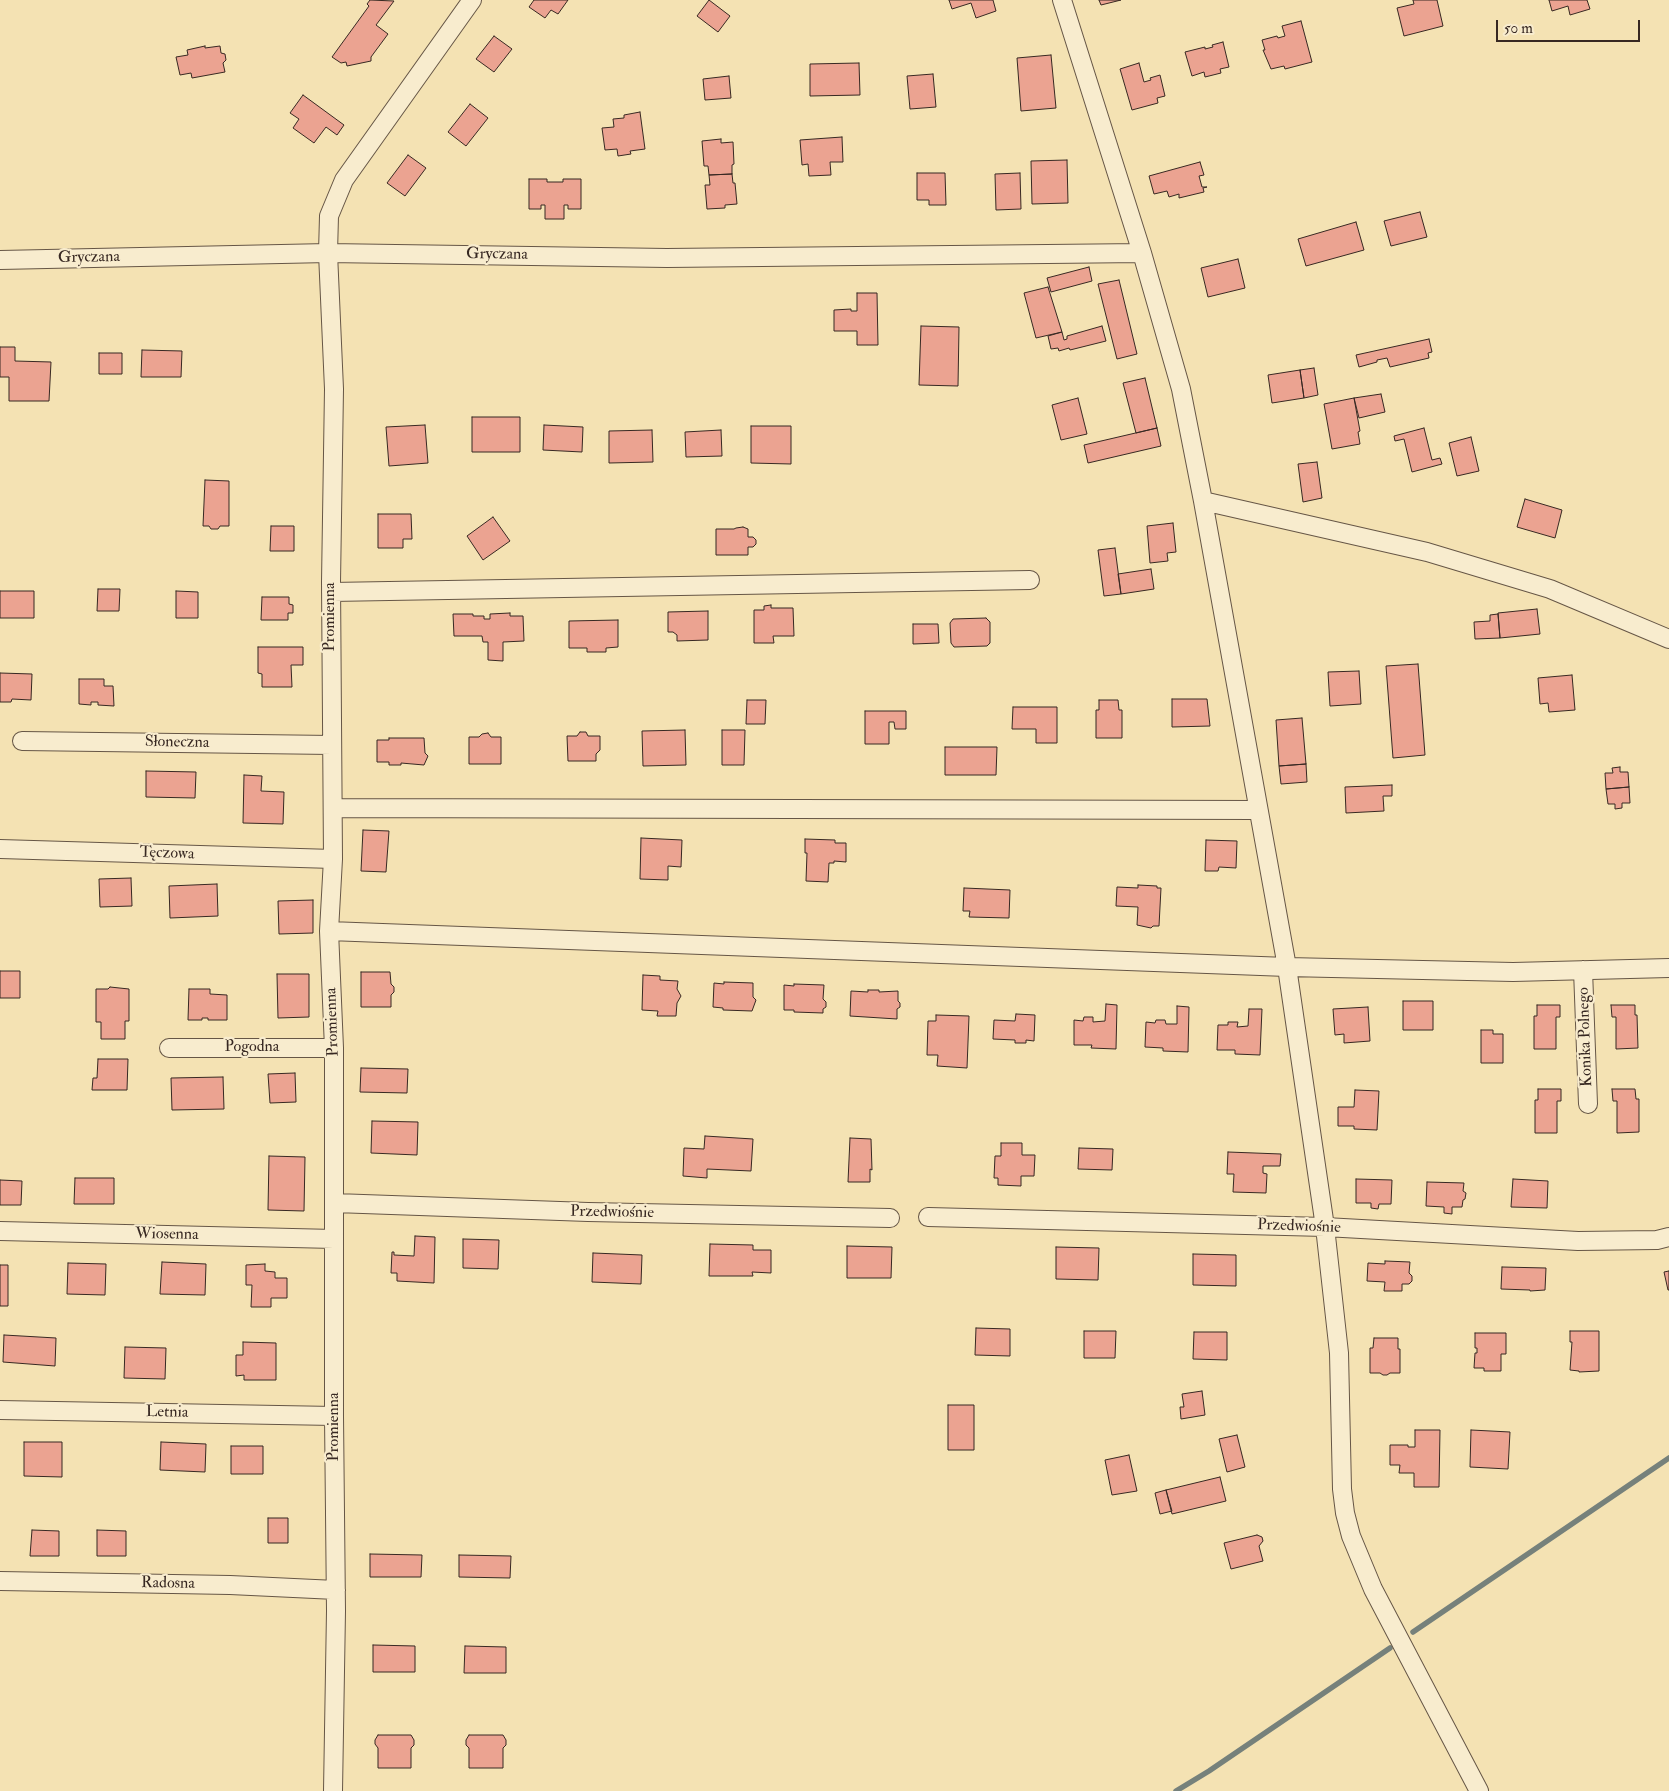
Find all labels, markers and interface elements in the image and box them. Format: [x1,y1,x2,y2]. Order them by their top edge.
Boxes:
scale bar [1499,10,1643,42]
text: 50 m [1504,19,1533,38]
street label: Gryczana [466,245,528,265]
street label: Gryczana [58,248,120,268]
street label: Promienna [321,582,341,652]
street label: Słoneczna [145,733,209,753]
street label: Tęczowa [139,843,195,865]
street label: Promienna [322,987,344,1057]
street label: Konika Polnego [1575,987,1597,1087]
street label: Pogodna [225,1038,279,1058]
street label: Przedwiośnie [570,1203,654,1223]
street label: Przedwiośnie [1257,1216,1341,1238]
street label: Wiosenna [135,1225,199,1245]
street label: Promienna [325,1392,345,1462]
street label: Letnia [146,1403,188,1423]
street label: Radosna [141,1574,195,1594]

